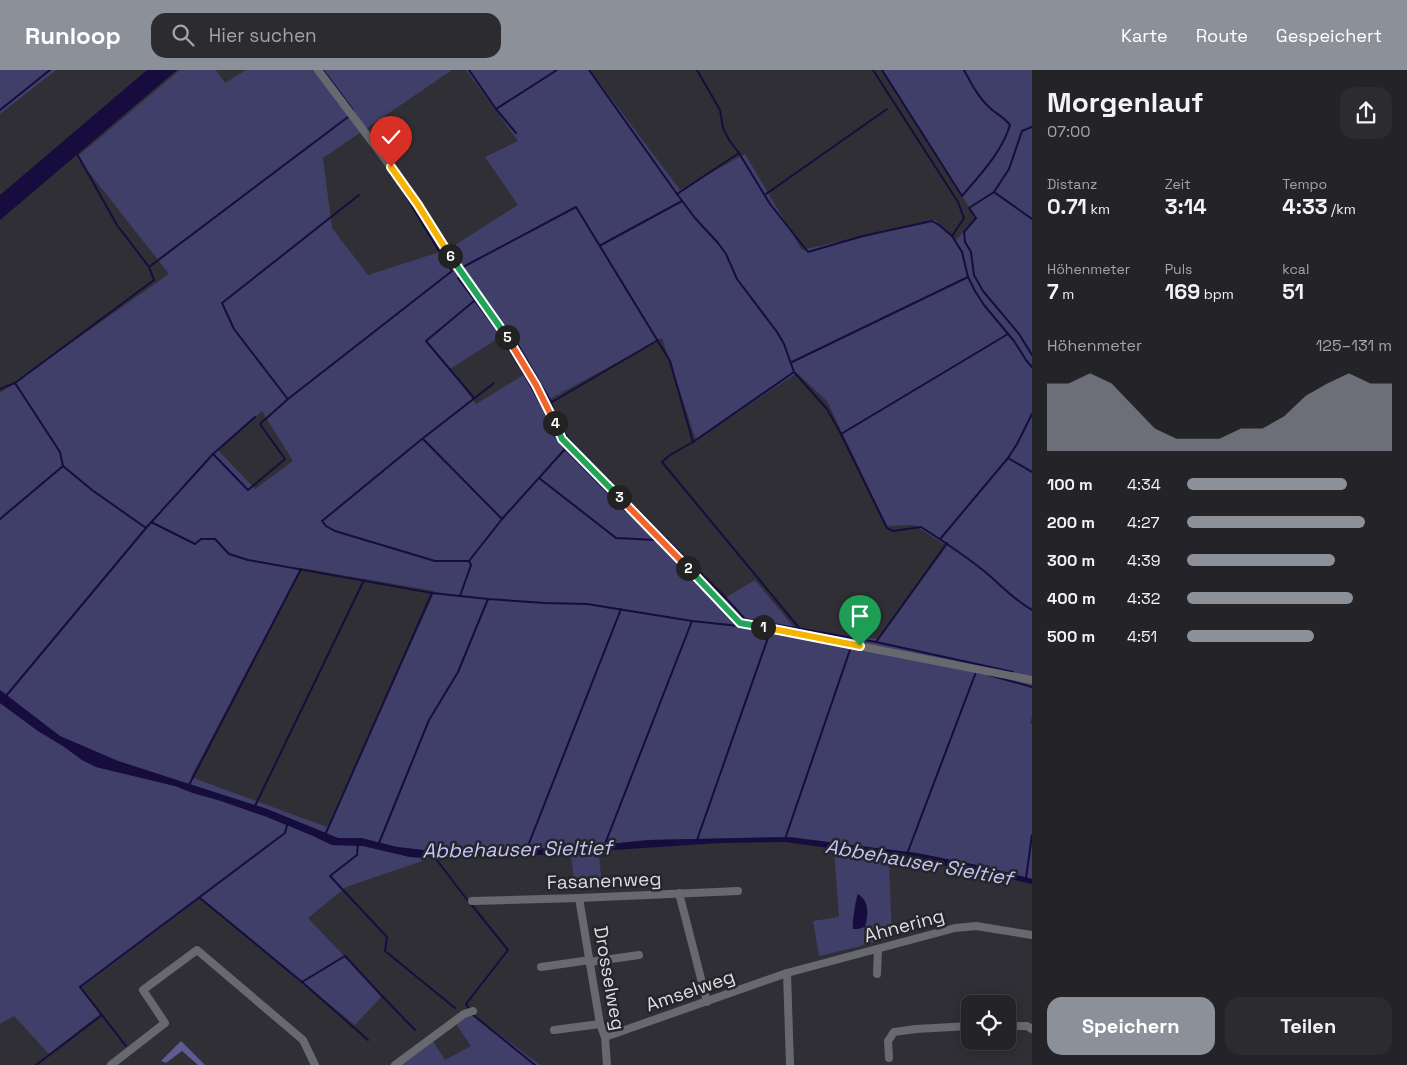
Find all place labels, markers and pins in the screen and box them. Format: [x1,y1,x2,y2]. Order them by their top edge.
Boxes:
pin [370,116,412,167]
pin: 6 [438,244,462,268]
pin: 5 [494,324,520,350]
pin: 4 [542,410,568,436]
pin: 3 [606,484,632,510]
pin: 2 [676,556,700,580]
pin [839,595,881,646]
pin: 1 [750,614,776,640]

